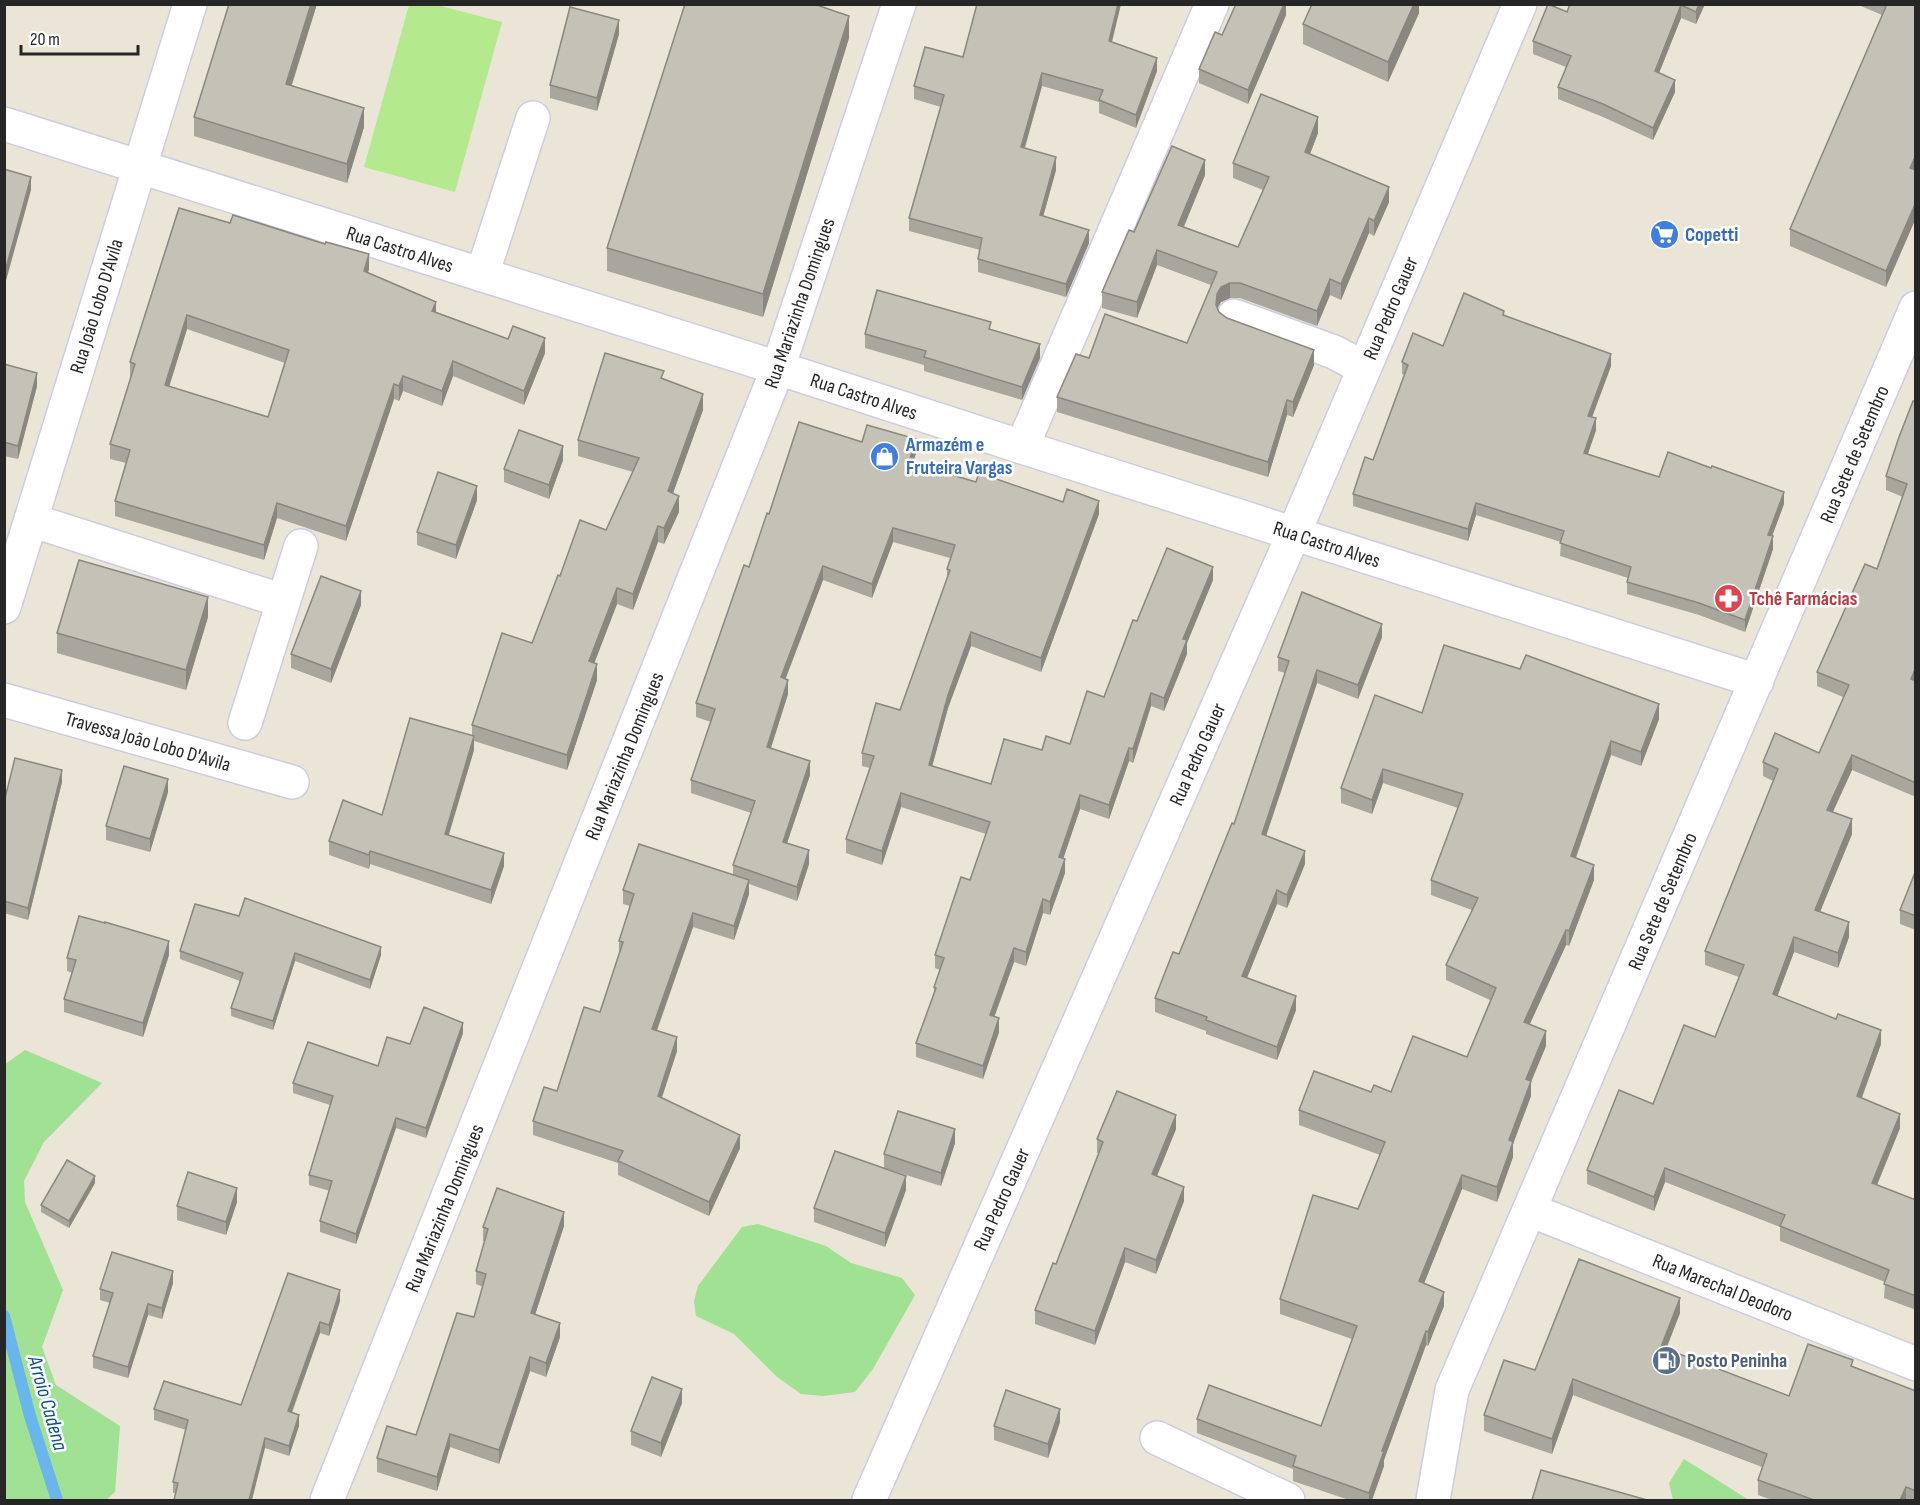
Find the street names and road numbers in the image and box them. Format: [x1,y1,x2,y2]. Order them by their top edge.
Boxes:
street label: Rua Mariazinha Domingues [759,215,840,392]
street label: Rua Castro Alves [343,221,456,279]
street label: Rua João Lobo D'Avila [65,236,129,376]
street label: Rua Pedro Gauer [1358,253,1424,364]
street label: Rua Castro Alves [807,368,920,426]
street label: Rua Sete de Setembro [1815,382,1895,527]
street label: Rua Castro Alves [1270,516,1383,574]
street label: Rua Mariazinha Domingues [580,669,670,844]
street label: Rua Pedro Gauer [1165,699,1231,809]
street label: Travessa João Lobo D'Avila [62,707,233,777]
street label: Rua Sete de Setembro [1623,829,1703,974]
street label: Rua Mariazinha Domingues [400,1121,490,1296]
street label: Rua Pedro Gauer [969,1144,1035,1254]
street label: Rua Marechal Deodoro [1649,1249,1796,1327]

